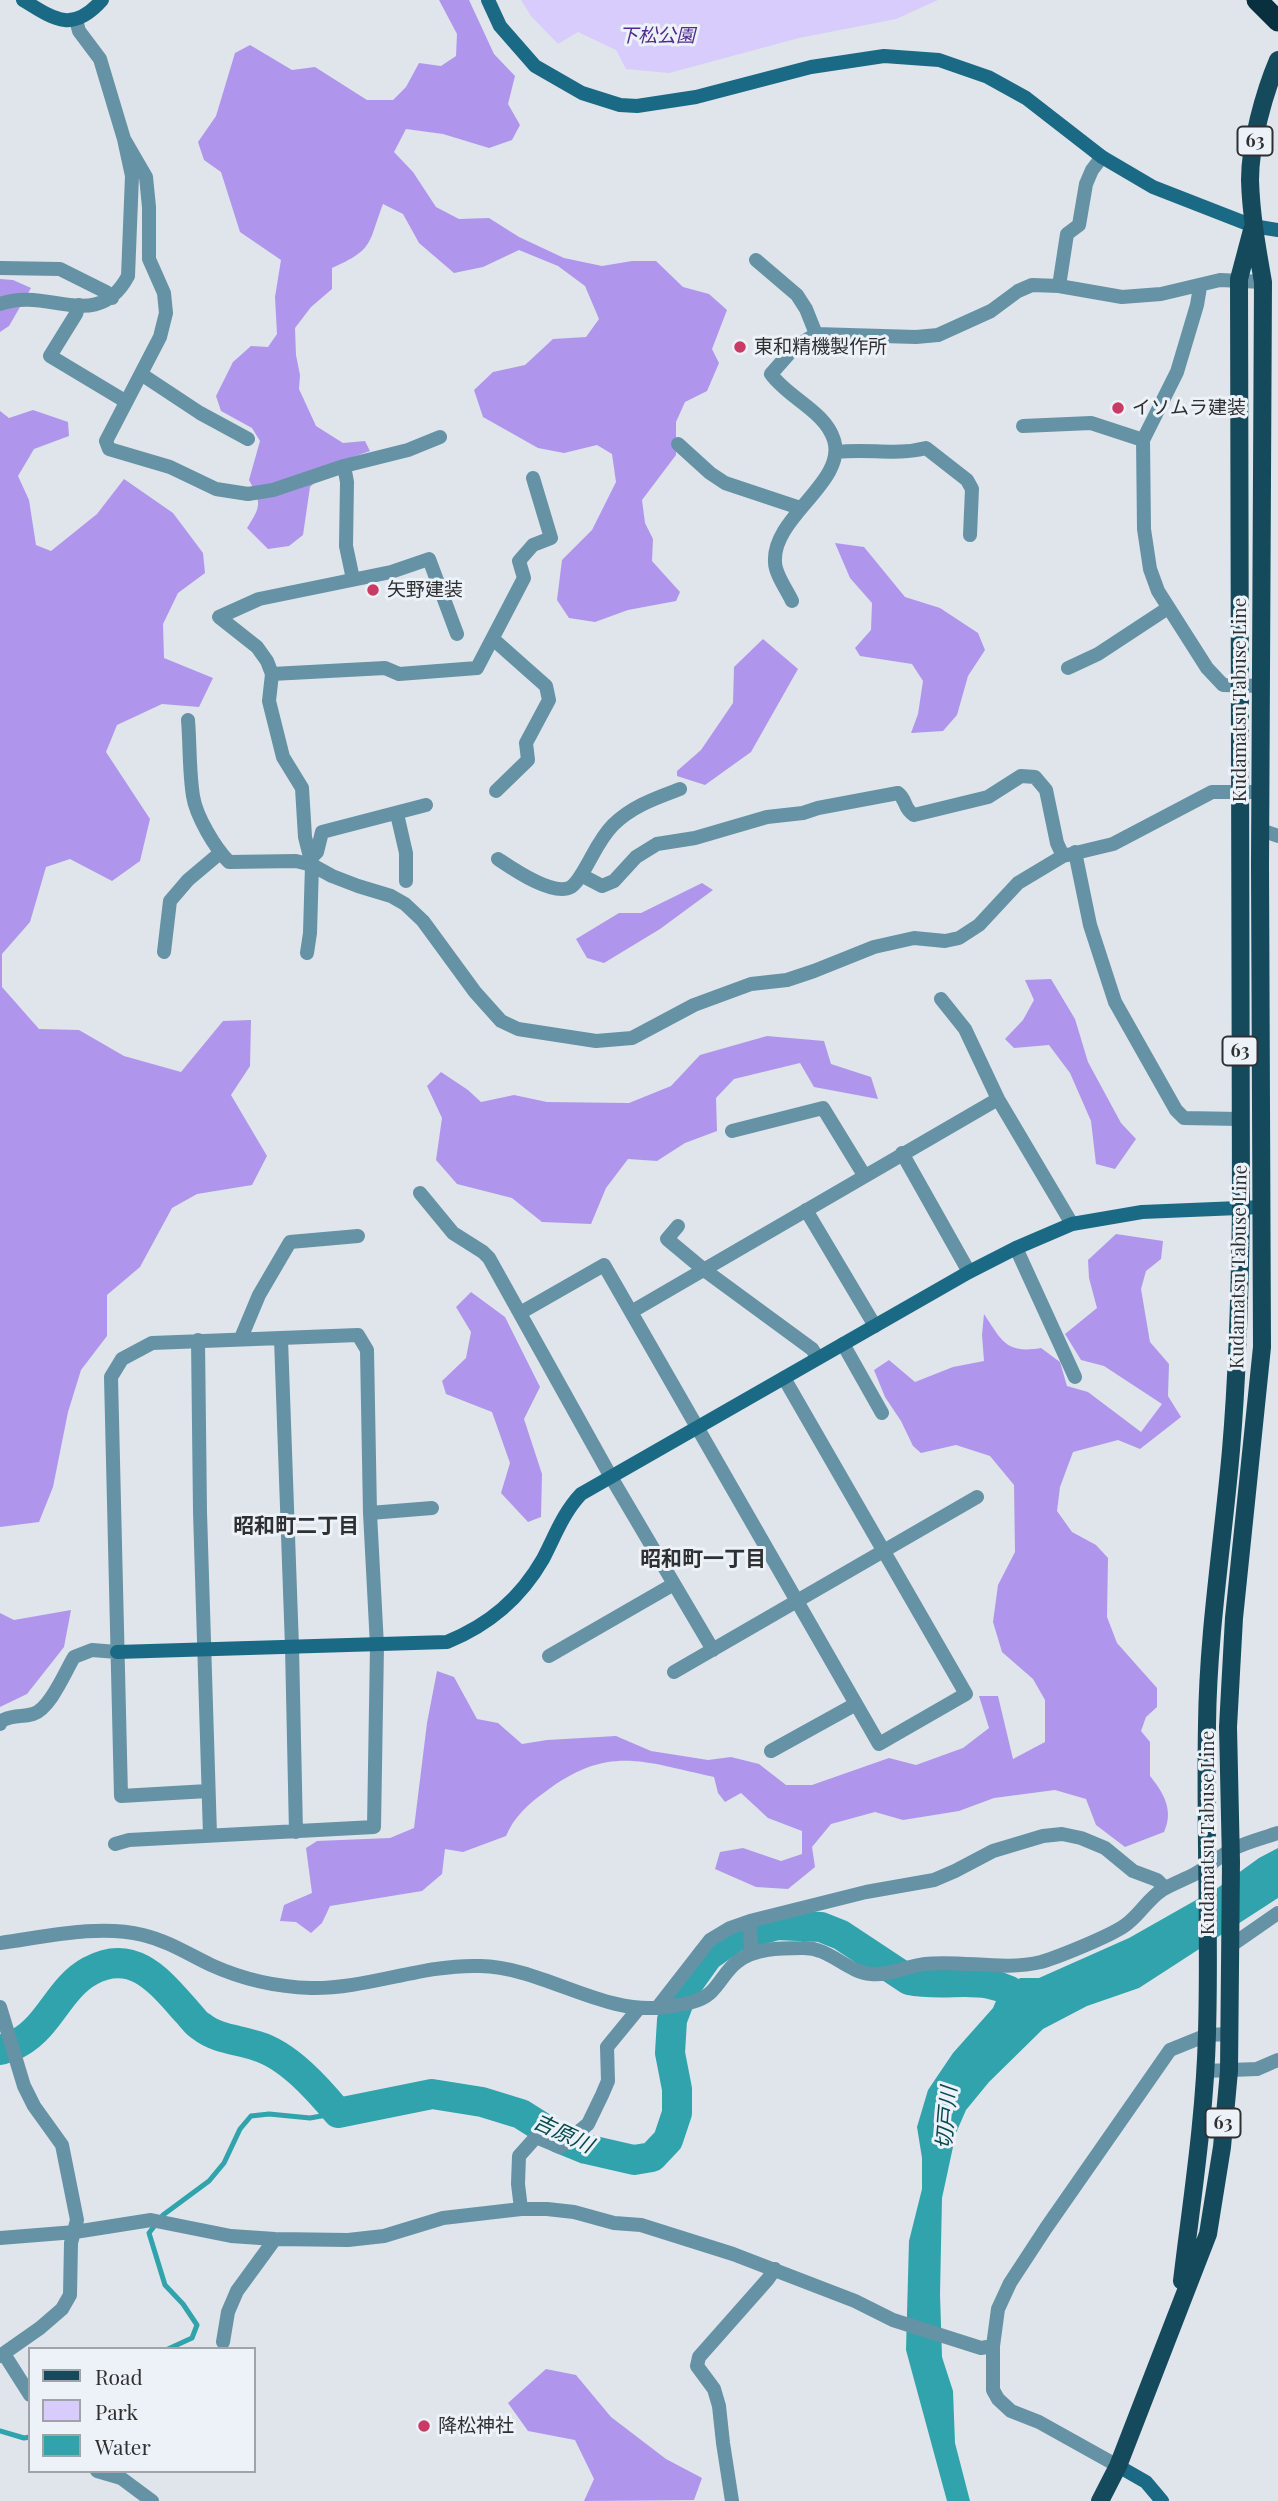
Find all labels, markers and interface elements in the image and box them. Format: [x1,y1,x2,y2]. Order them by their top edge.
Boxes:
park label: 下松公園 [619,25,695,47]
road number: 63 [1238,126,1272,156]
place label: 東和精機製作所 [754,336,887,358]
marker: 東和精機製作所 [732,339,748,355]
place label: イソムラ建装 [1132,397,1246,419]
marker: イソムラ建装 [1110,400,1126,416]
place label: 矢野建装 [387,579,463,601]
marker: 矢野建装 [365,582,381,598]
street label: Kudamatsu Tabuse Line [1229,598,1251,802]
road number: 63 [1222,1036,1258,1066]
street label: Kudamatsu Tabuse Line [1226,1165,1252,1369]
district label: 昭和町二丁目 [233,1513,359,1539]
district label: 昭和町一丁目 [640,1546,766,1572]
street label: Kudamatsu Tabuse Line [1197,1731,1219,1935]
water label: 切戸川 [932,2086,962,2150]
road number: 63 [1206,2108,1240,2138]
water label: 吉原川 [529,2109,597,2159]
legend [28,2347,256,2473]
text: Road [95,2362,143,2390]
text: Park [95,2397,138,2425]
place label: 降松神社 [438,2415,514,2437]
marker: 降松神社 [416,2418,432,2434]
text: Water [95,2432,151,2460]

